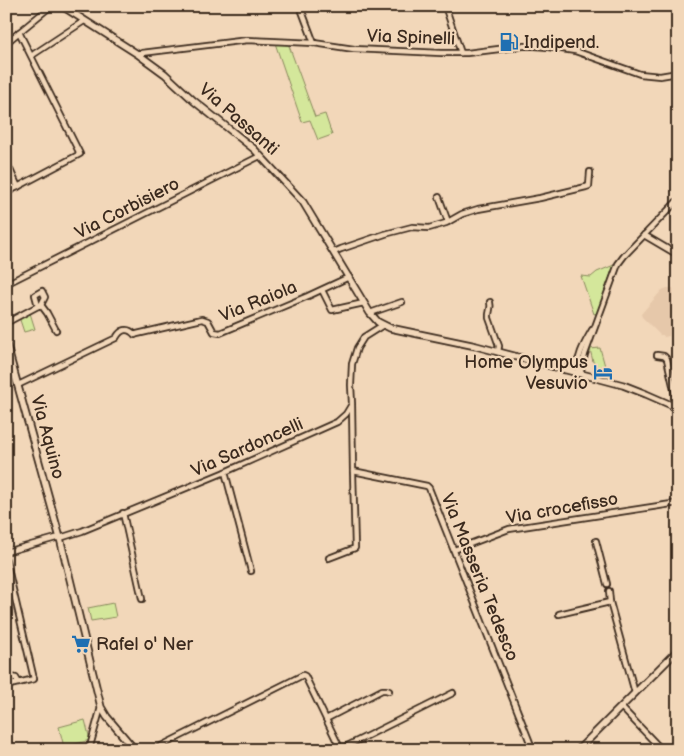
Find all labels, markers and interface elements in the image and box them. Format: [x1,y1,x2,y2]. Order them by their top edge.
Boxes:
street label: Via Spinelli [366,25,456,50]
fuel station icon: Indipend. [498,31,520,53]
place label: Indipend. [524,32,599,53]
street label: Via Passanti [194,79,283,160]
street label: Via Corbisiero [71,173,183,244]
street label: Via Raiola [216,276,300,327]
place label: Home Olympus Vesuvio [464,352,588,394]
hotel icon: Home Olympus Vesuvio [592,361,614,383]
street label: Via Aquino [26,393,69,481]
street label: Via Sardoncelli [188,413,306,482]
street label: Via crocefisso [504,488,620,529]
street label: Via Masseria Tedesco [436,490,523,664]
supermarket icon: Rafel o' Ner [70,633,92,655]
place label: Rafel o' Ner [96,634,193,655]

